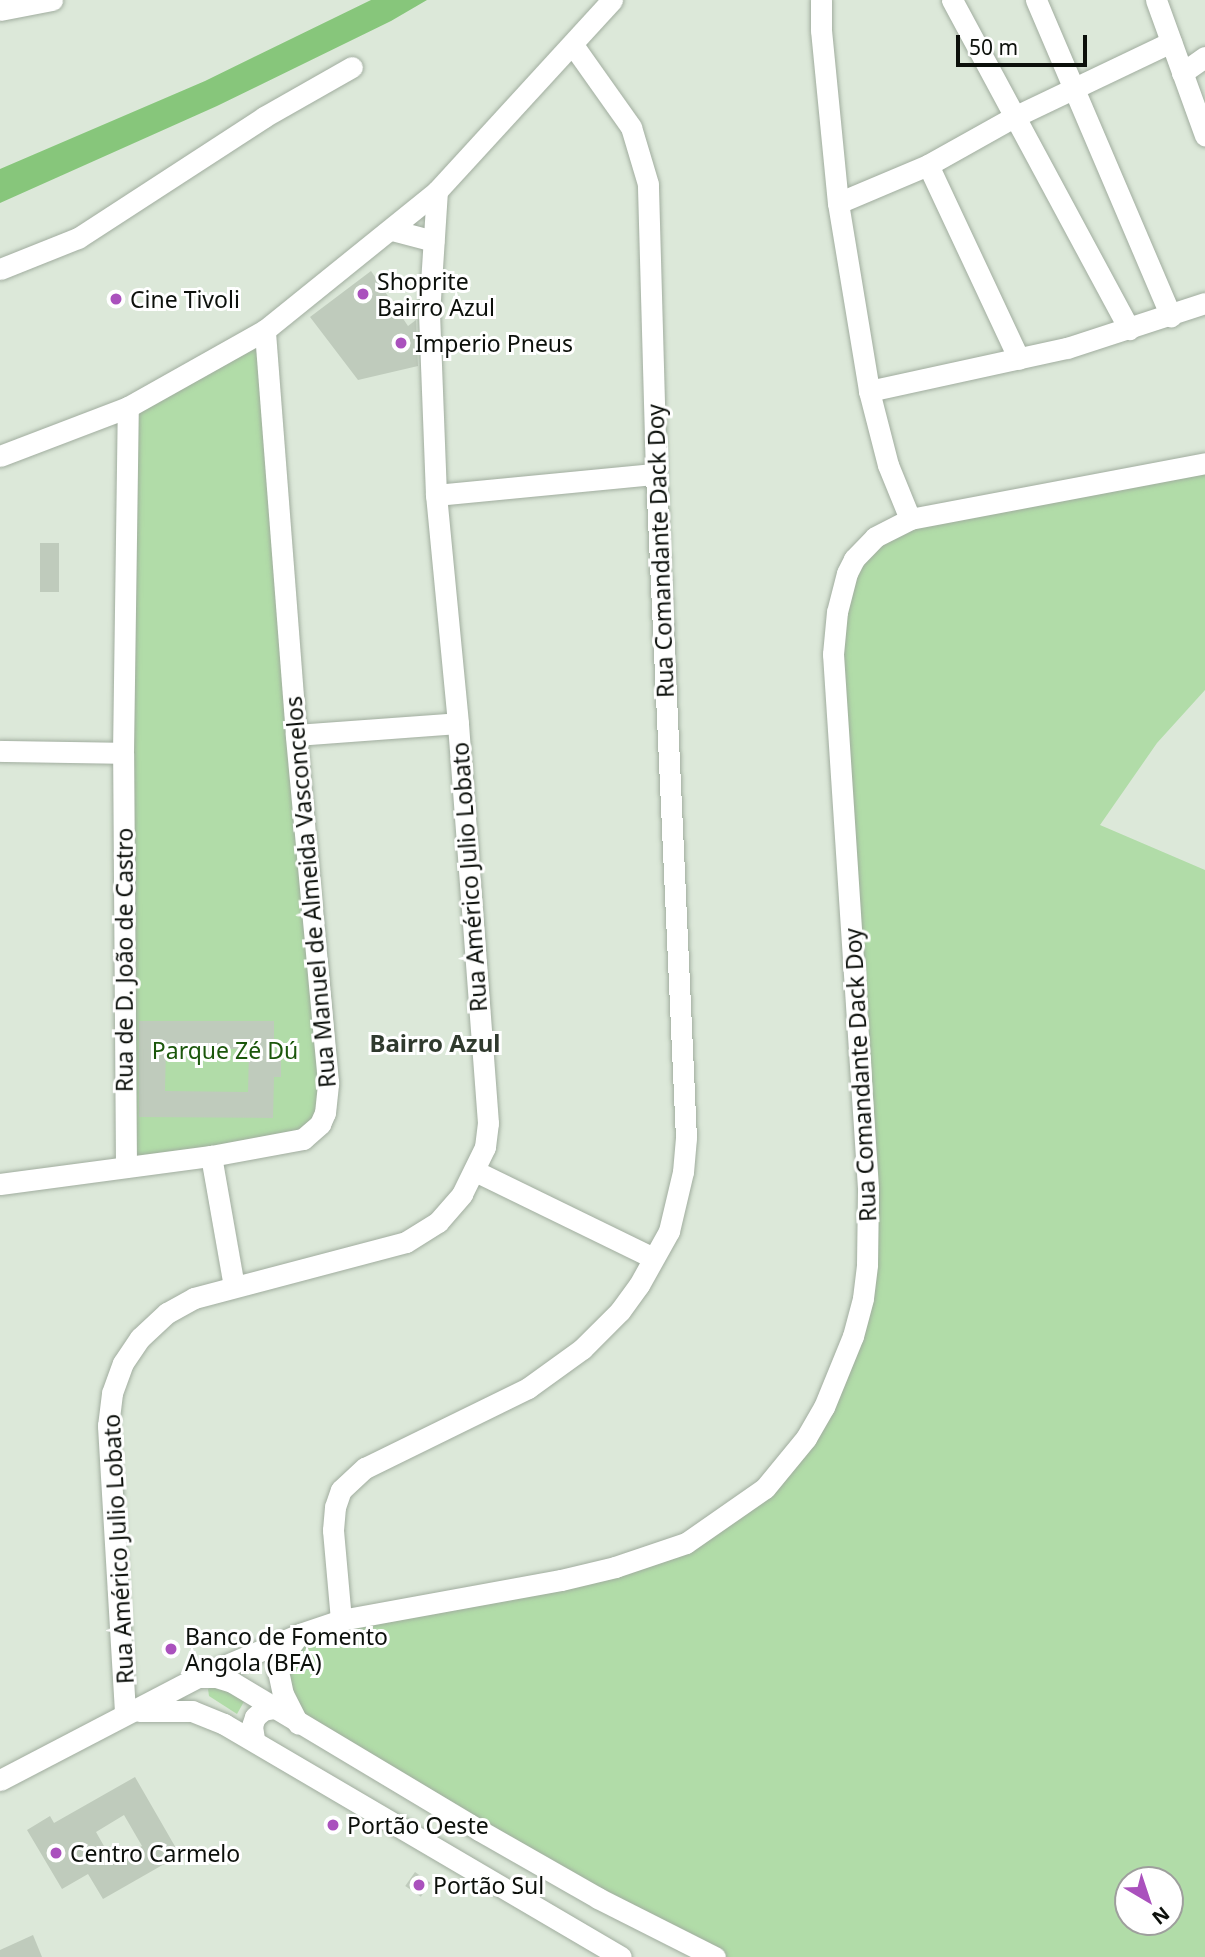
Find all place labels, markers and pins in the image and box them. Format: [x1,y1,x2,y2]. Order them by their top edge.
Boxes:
place label: Shoprite Bairro Azul [377,267,495,321]
place label: Cine Tivoli [130,285,240,313]
marker: Shoprite Bairro Azul [355,286,371,302]
marker: Cine Tivoli [108,291,124,307]
place label: Imperio Pneus [415,329,573,357]
marker: Imperio Pneus [393,335,409,351]
place label: Banco de Fomento Angola (BFA) [185,1622,388,1676]
marker: Banco de Fomento Angola (BFA) [163,1641,179,1657]
place label: Portão Oeste [347,1811,489,1839]
marker: Portão Oeste [325,1817,341,1833]
place label: Centro Carmelo [70,1839,240,1867]
marker: Centro Carmelo [48,1845,64,1861]
place label: Portão Sul [433,1871,544,1899]
marker: Portão Sul [411,1877,427,1893]

